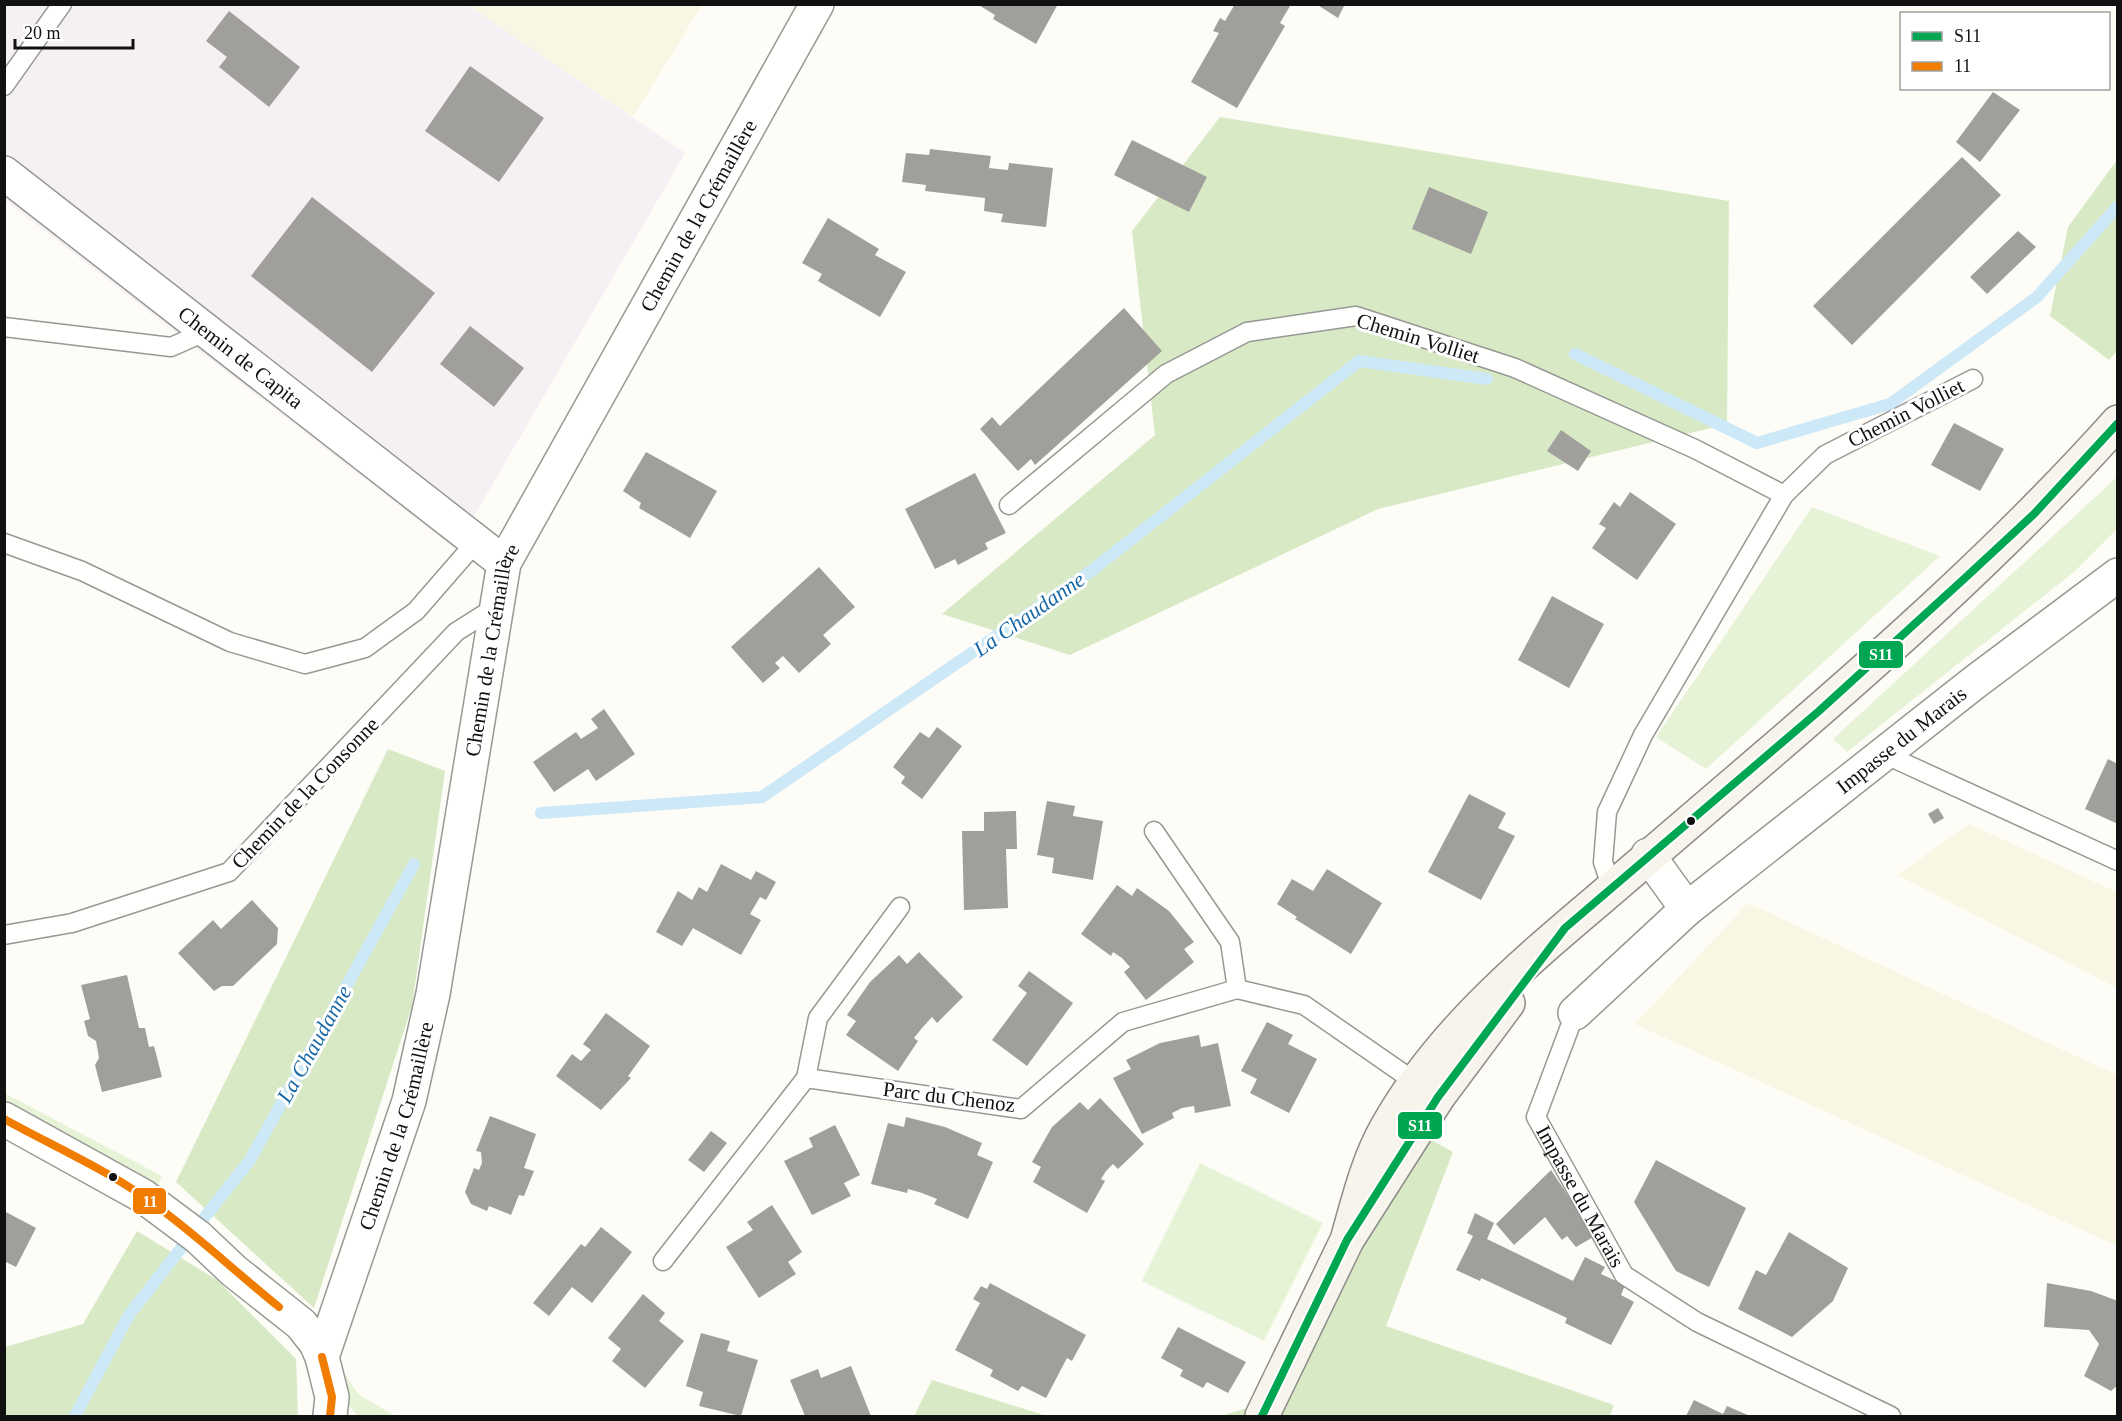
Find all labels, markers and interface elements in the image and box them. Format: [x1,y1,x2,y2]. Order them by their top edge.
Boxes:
scale bar [15,12,134,50]
legend [1900,12,2110,90]
text: 20 m [24,23,61,43]
text: S11 [1954,26,1981,46]
text: 11 [1954,56,1971,76]
street label: Chemin de la Crémaillère [635,115,762,316]
street label: Chemin de Capita [173,301,308,414]
street label: Chemin Volliet [1354,308,1482,368]
street label: Chemin Volliet [1844,373,1968,453]
street label: Chemin de la Crémaillère [460,539,524,758]
water label: La Chaudanne [968,566,1090,662]
line badge: S11 [1858,640,1904,669]
text: S11 [1869,646,1893,663]
street label: Impasse du Marais [1832,681,1971,799]
street label: Chemin de la Consonne [226,712,384,874]
unlabelled marker [1685,815,1697,827]
water label: La Chaudanne [271,981,357,1108]
street label: Chemin de la Crémaillère [354,1019,438,1233]
street label: Parc du Chenoz [882,1077,1016,1117]
line badge: S11 [1397,1111,1443,1140]
text: S11 [1408,1117,1432,1134]
street label: Impasse du Marais [1531,1121,1629,1272]
unlabelled marker [107,1171,119,1183]
line badge: 11 [132,1187,167,1215]
text: 11 [142,1193,158,1210]

